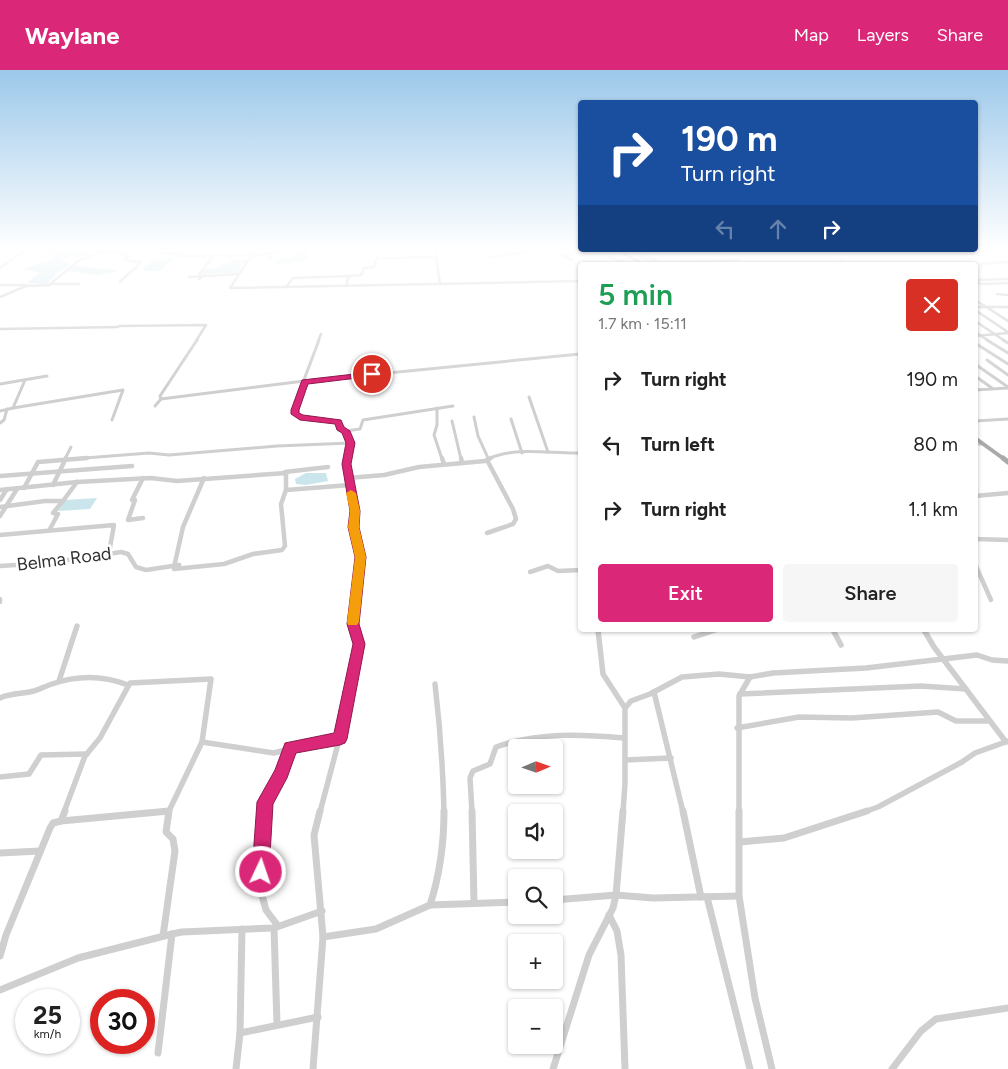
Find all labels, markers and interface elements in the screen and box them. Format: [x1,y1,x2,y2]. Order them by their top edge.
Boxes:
text: Waylane [25,21,120,50]
text: Map [794,24,829,46]
text: Layers [857,24,909,46]
text: Share [937,24,983,46]
text: 190 m [681,118,778,160]
icon: right [598,120,663,185]
text: Turn right [681,160,776,187]
icon: left [711,215,739,243]
icon: ahead [764,215,792,243]
icon: right [817,215,845,243]
text: 5 min [598,276,673,313]
button: close [906,279,958,331]
text: 1.7 km · 15:11 [598,314,687,333]
pin [351,353,393,395]
icon: arrive [358,360,386,388]
icon: right [598,366,626,394]
text: Turn right [641,368,727,391]
text: 190 m [906,368,958,391]
icon: left [598,431,626,459]
text: Turn left [641,433,715,456]
text: 80 m [913,433,958,456]
icon: right [598,496,626,524]
text: Turn right [641,498,727,521]
text: 1.1 km [908,498,958,521]
street label: Belma Road [15,542,113,576]
button: Exit [598,564,773,622]
button: Share [783,564,958,622]
north arrow [508,739,562,794]
map controls [508,739,563,1054]
button: sound [508,804,563,859]
position arrow [234,845,286,897]
button: search [508,869,563,924]
button: + [508,934,563,989]
speed limit sign: 30 [90,989,155,1054]
button: − [508,999,563,1054]
text: 25 [33,1000,62,1030]
text: km/h [34,1027,61,1041]

